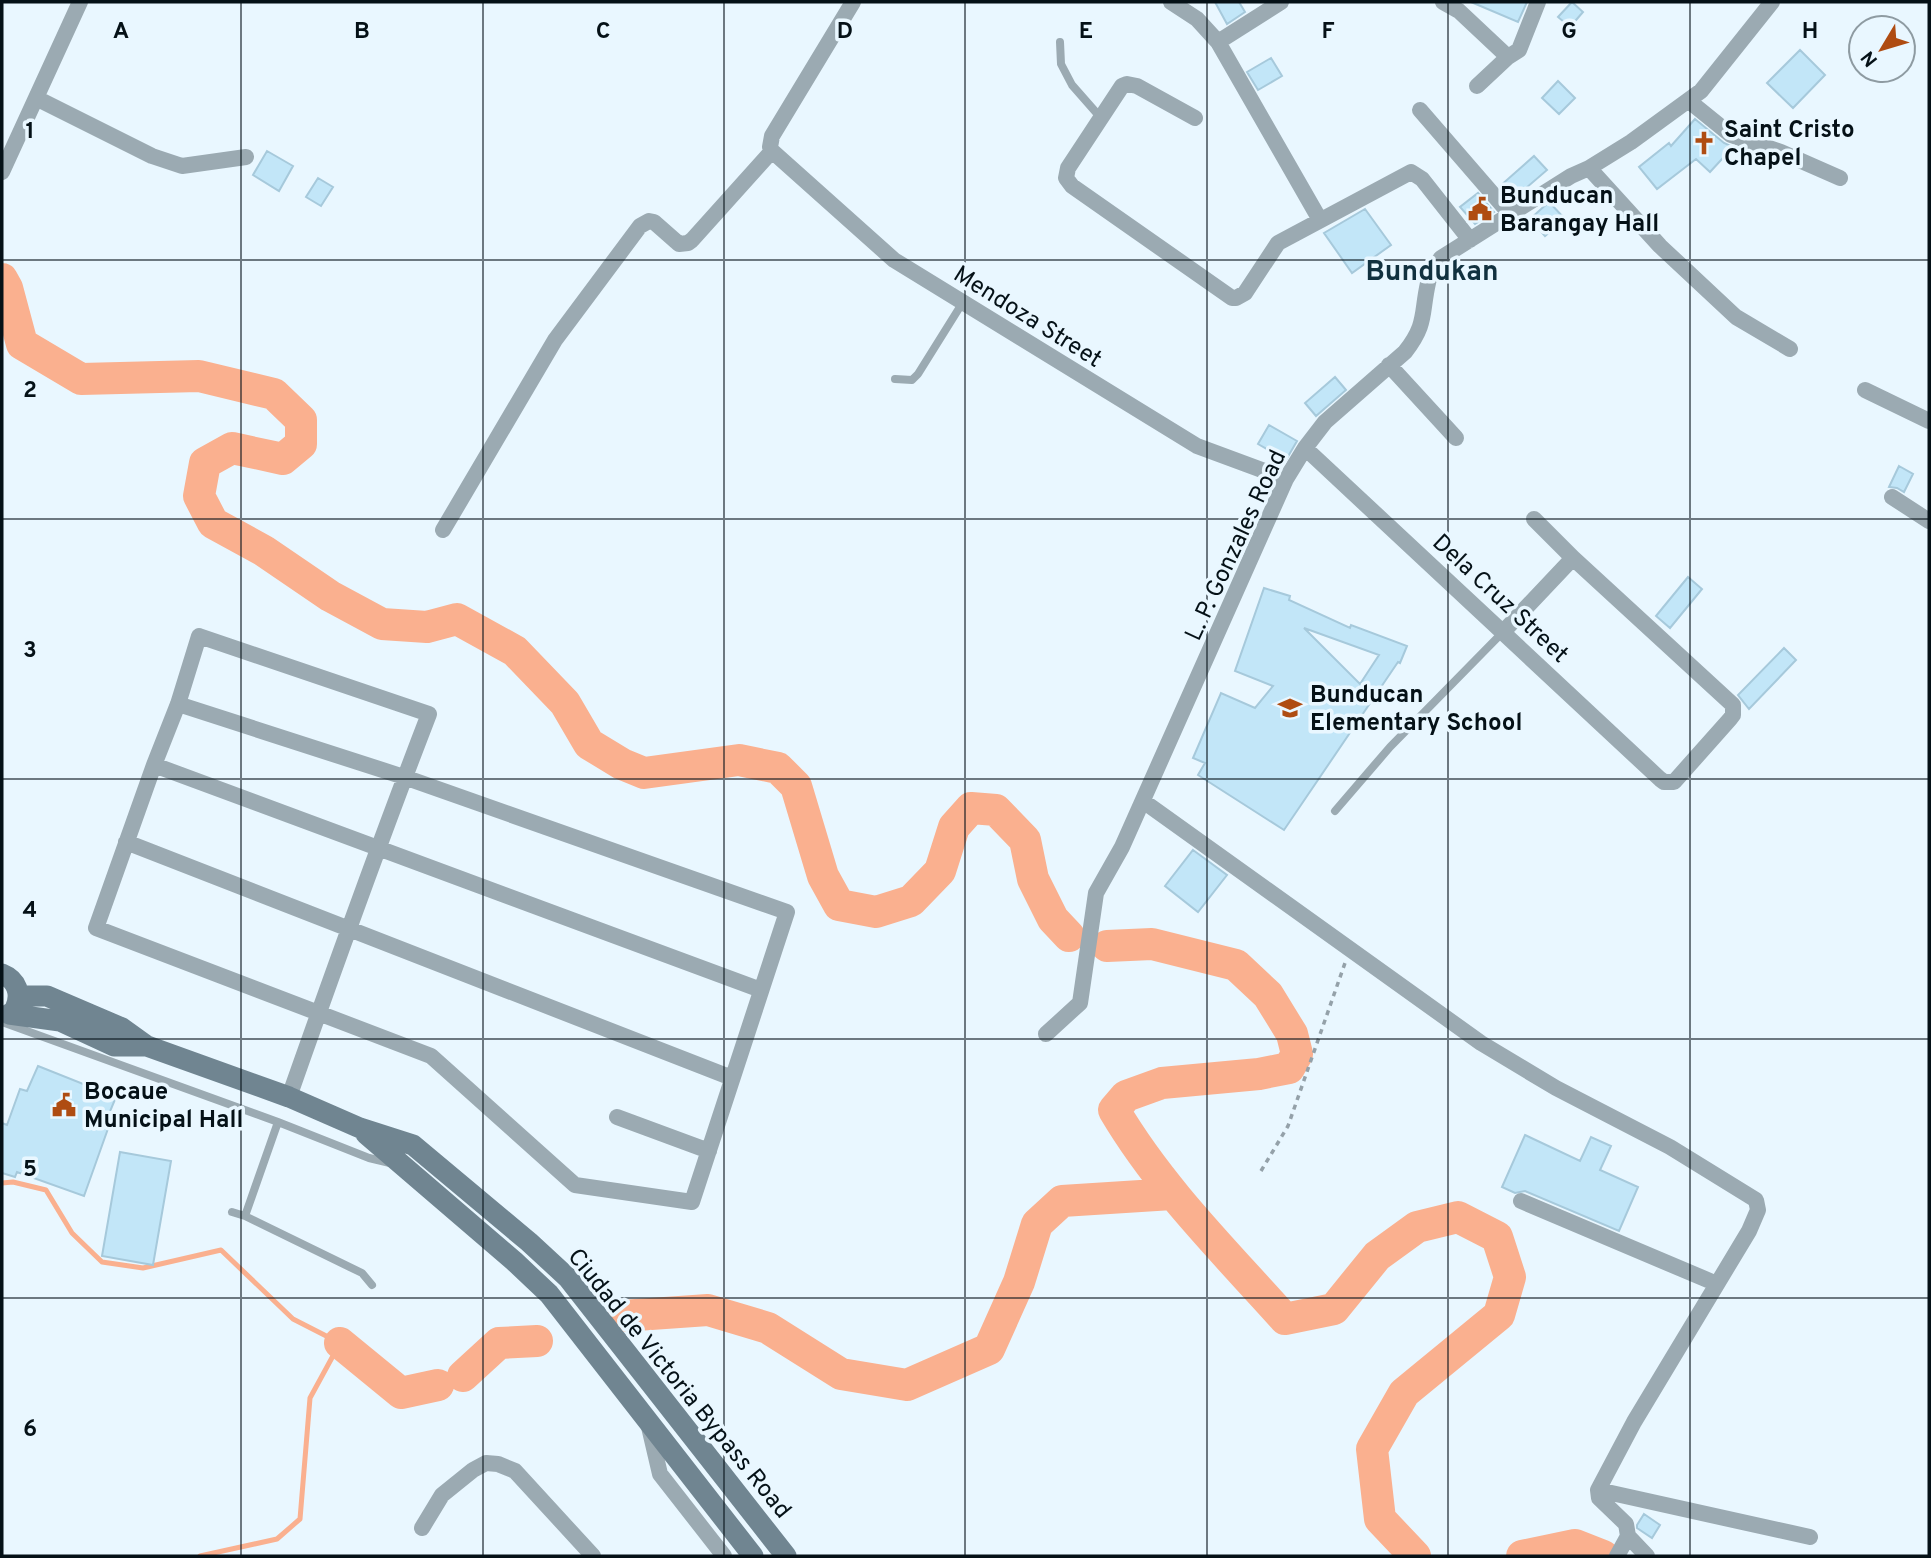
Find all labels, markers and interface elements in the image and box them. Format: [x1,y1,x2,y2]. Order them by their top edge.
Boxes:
north arrow [1847,14,1917,84]
text: A [113,18,129,47]
text: B [354,18,370,47]
text: C [596,18,610,47]
text: D [837,18,853,47]
text: E [1079,18,1093,47]
text: F [1321,18,1335,47]
text: G [1561,18,1577,47]
text: H [1802,18,1818,47]
text: N [1857,45,1884,71]
place label: Saint Cristo Chapel [1724,116,1855,174]
text: 1 [25,118,35,147]
church icon: Saint Cristo Chapel [1690,129,1718,157]
place label: Bunducan Barangay Hall [1500,182,1659,240]
public building icon: Bunducan Barangay Hall [1466,195,1494,223]
district label: Bundukan [1366,255,1498,291]
street label: Mendoza Street [947,260,1107,375]
text: 2 [23,377,37,406]
street label: L. P. Gonzales Road [1179,446,1294,646]
street label: Dela Cruz Street [1425,529,1574,670]
text: 3 [23,637,37,666]
place label: Bunducan Elementary School [1310,681,1522,739]
school or university icon: Bunducan Elementary School [1276,694,1304,722]
text: 4 [23,897,37,926]
place label: Bocaue Municipal Hall [84,1078,243,1136]
public building icon: Bocaue Municipal Hall [50,1091,78,1119]
text: 5 [23,1156,37,1185]
street label: Ciudad de Victoria Bypass Road [560,1243,797,1525]
text: 6 [23,1416,37,1445]

